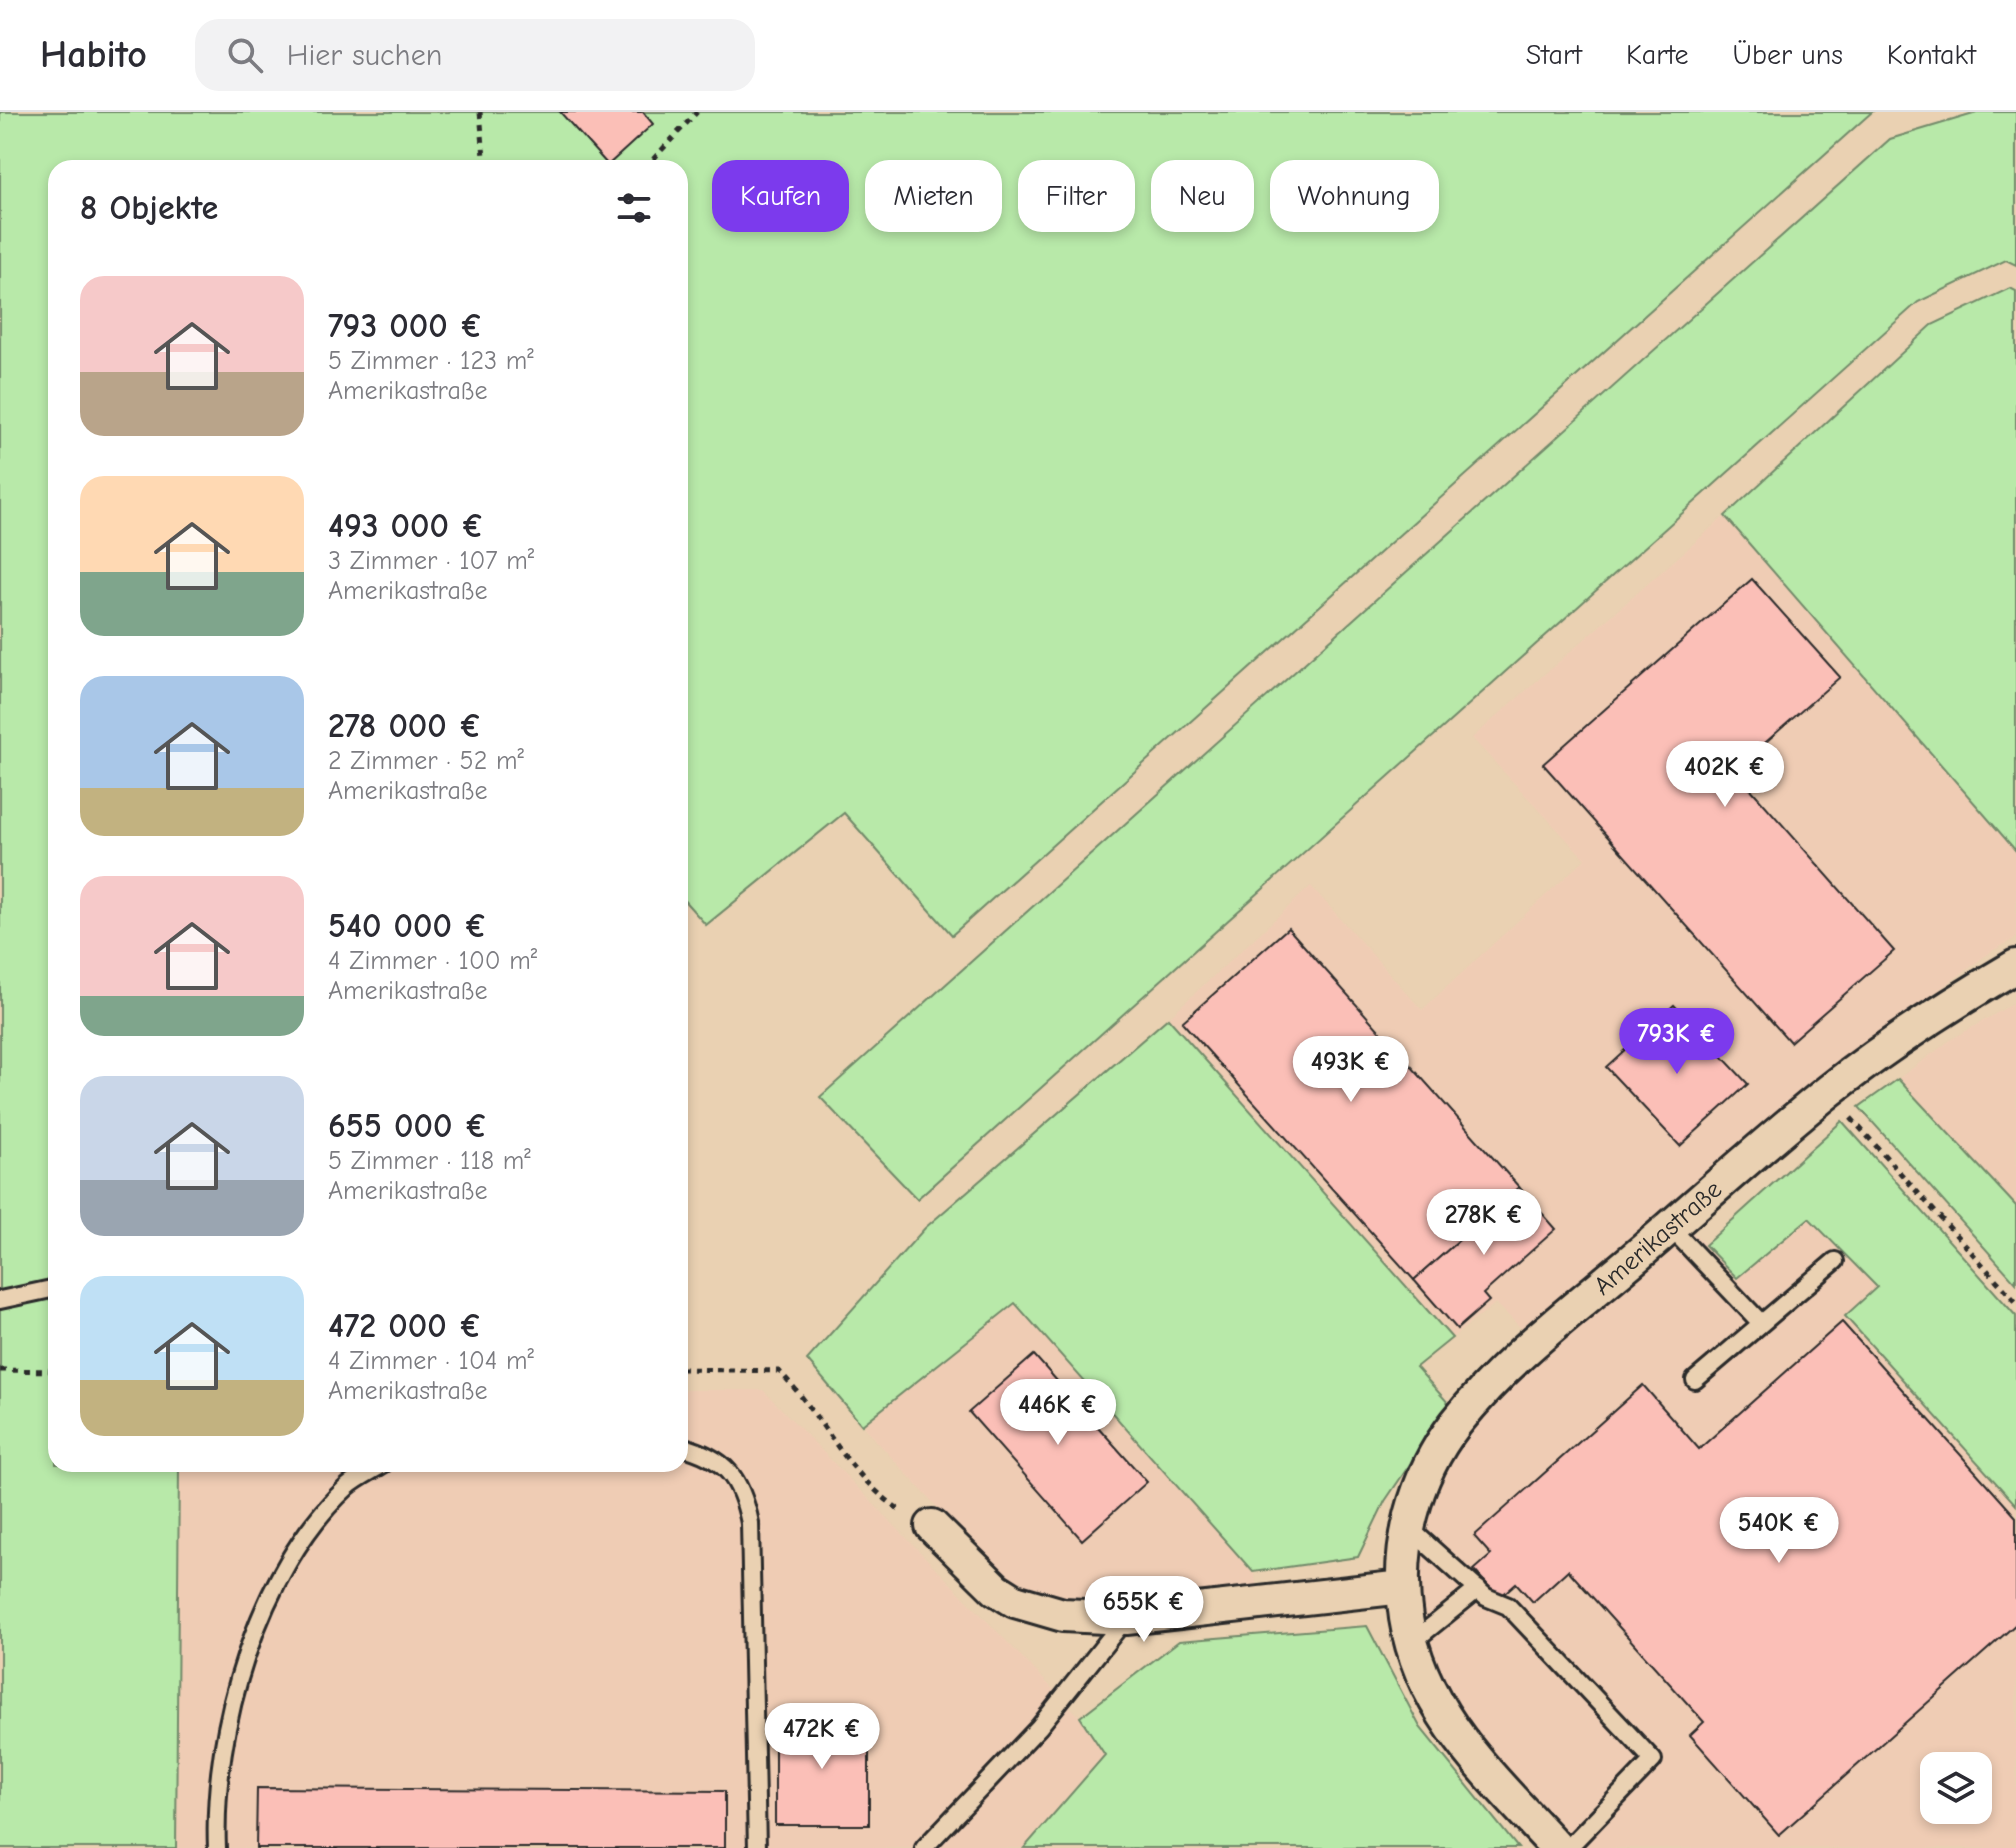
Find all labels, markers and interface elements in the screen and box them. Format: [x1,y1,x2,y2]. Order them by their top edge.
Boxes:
search box [195,19,755,91]
text: Habito [40,33,147,77]
icon: search [223,33,267,77]
text: Hier suchen [287,38,442,73]
text: Start [1526,39,1582,71]
text: Karte [1626,39,1689,71]
text: Über uns [1733,39,1843,71]
text: Kontakt [1887,39,1976,71]
chip: Kaufen [712,160,849,232]
chip: Mieten [865,160,1002,232]
chip: Filter [1018,160,1135,232]
chip: Neu [1151,160,1254,232]
chip: Wohnung [1270,160,1439,232]
icon: filters [612,186,656,230]
text: 8 Objekte [80,188,218,228]
text: 793 000 € [328,306,483,346]
icon: home [144,308,240,404]
text: 5 Zimmer · 123 m² [328,346,534,376]
text: Amerikastraße [328,376,488,406]
text: 493 000 € [328,506,484,546]
icon: home [144,508,240,604]
text: 3 Zimmer · 107 m² [328,546,534,576]
text: Amerikastraße [328,576,488,606]
text: 278 000 € [328,706,482,746]
icon: home [144,708,240,804]
pin: 402K € [1660,741,1790,809]
text: 2 Zimmer · 52 m² [328,746,524,776]
text: 402K € [1684,752,1766,782]
text: Amerikastraße [328,776,488,806]
text: 540 000 € [328,906,487,946]
icon: home [144,908,240,1004]
text: 4 Zimmer · 100 m² [328,946,537,976]
text: Amerikastraße [328,976,488,1006]
pin: 793K € [1612,1008,1742,1076]
text: 793K € [1637,1019,1717,1049]
pin: 493K € [1286,1036,1416,1104]
text: 493K € [1311,1047,1391,1077]
text: 655 000 € [328,1106,488,1146]
icon: home [144,1108,240,1204]
text: 5 Zimmer · 118 m² [328,1146,531,1176]
street label: Amerikastraße [1588,1174,1728,1302]
text: Amerikastraße [328,1176,488,1206]
pin: 278K € [1419,1189,1549,1257]
text: 278K € [1445,1200,1523,1230]
text: 472 000 € [328,1306,482,1346]
icon: home [144,1308,240,1404]
text: 4 Zimmer · 104 m² [328,1346,534,1376]
text: Amerikastraße [328,1376,488,1406]
pin: 446K € [993,1379,1123,1447]
text: 446K € [1018,1390,1098,1420]
pin: 540K € [1714,1497,1844,1565]
text: 540K € [1738,1508,1820,1538]
pin: 655K € [1079,1576,1209,1644]
text: 655K € [1102,1587,1186,1617]
pin: 472K € [757,1703,887,1771]
text: 472K € [783,1714,861,1744]
map controls [1920,1752,1992,1824]
button: layers [1920,1752,1992,1824]

